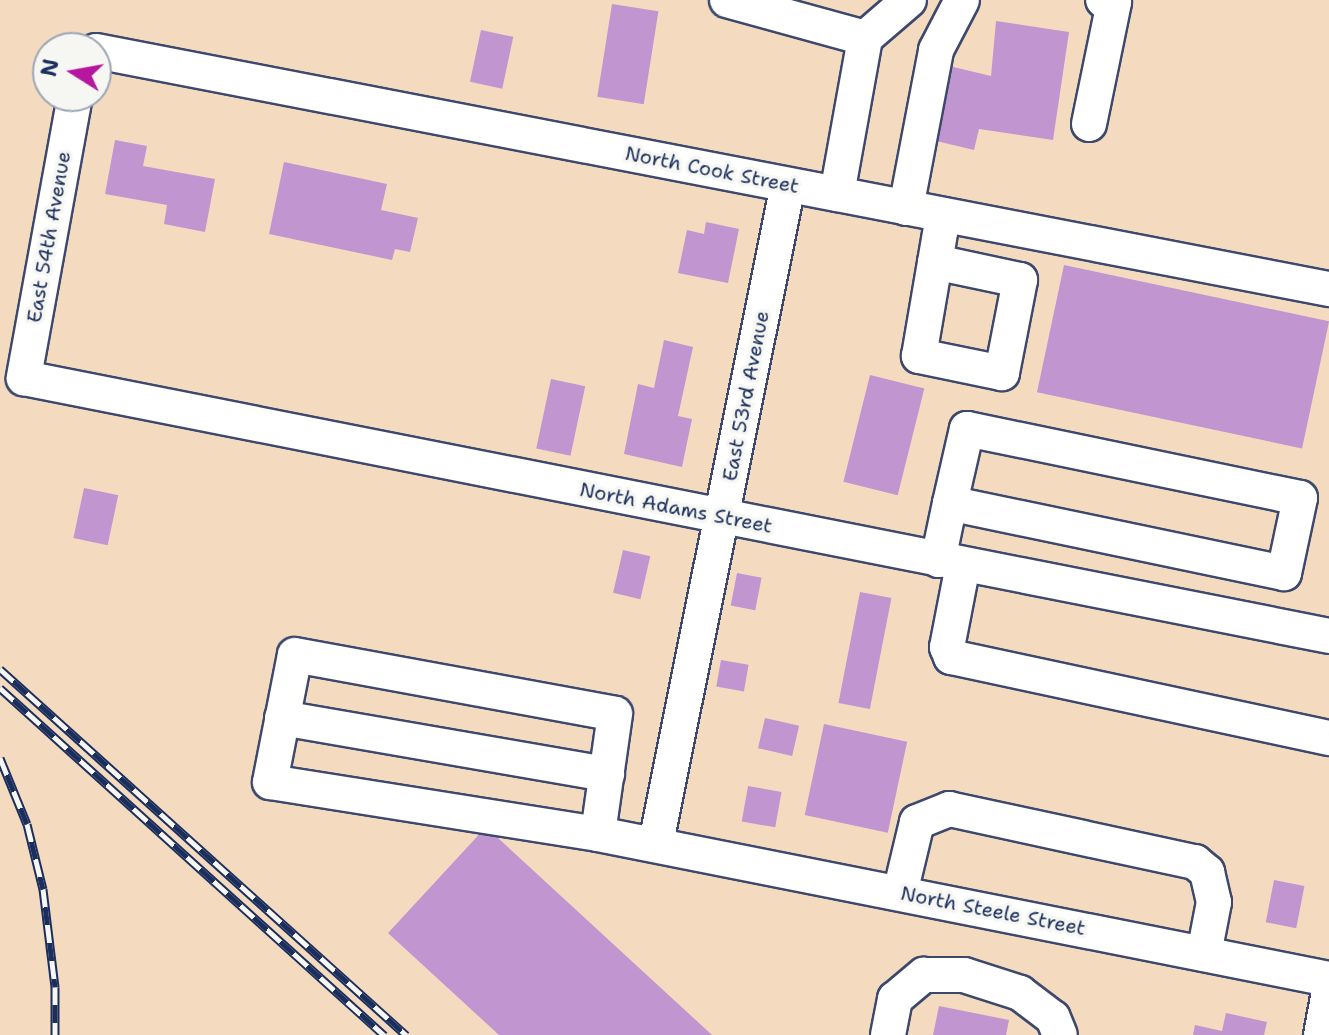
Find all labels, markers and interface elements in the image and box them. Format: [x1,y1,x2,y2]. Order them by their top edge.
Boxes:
north arrow [32,32,112,112]
text: N [34,56,66,79]
street label: North Cook Street [623,141,801,199]
street label: East 54th Avenue [22,149,76,325]
street label: East 53rd Avenue [718,309,774,483]
street label: North Adams Street [578,478,774,538]
street label: North Steele Street [899,881,1087,941]

